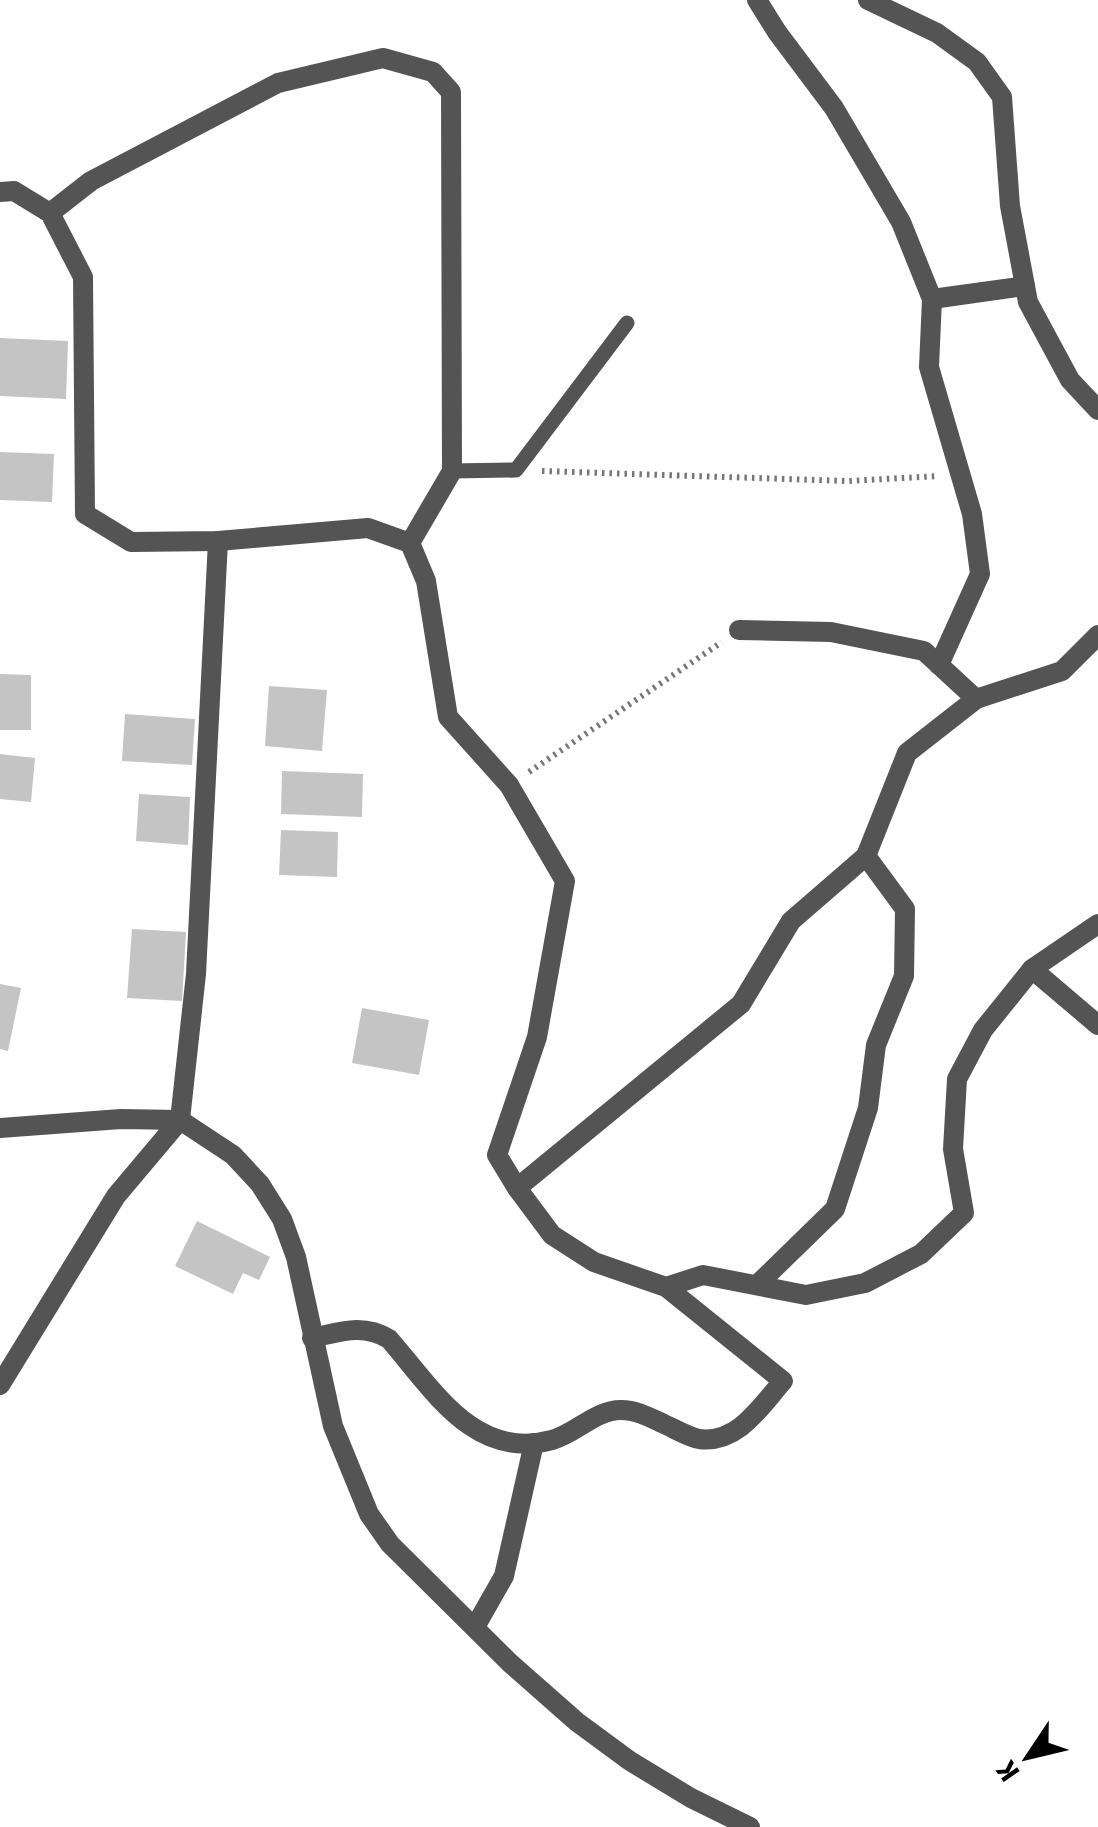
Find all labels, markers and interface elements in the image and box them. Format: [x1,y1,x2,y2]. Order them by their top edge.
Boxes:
north arrow [978,1707,1078,1807]
text: K [989,1754,1026,1787]

